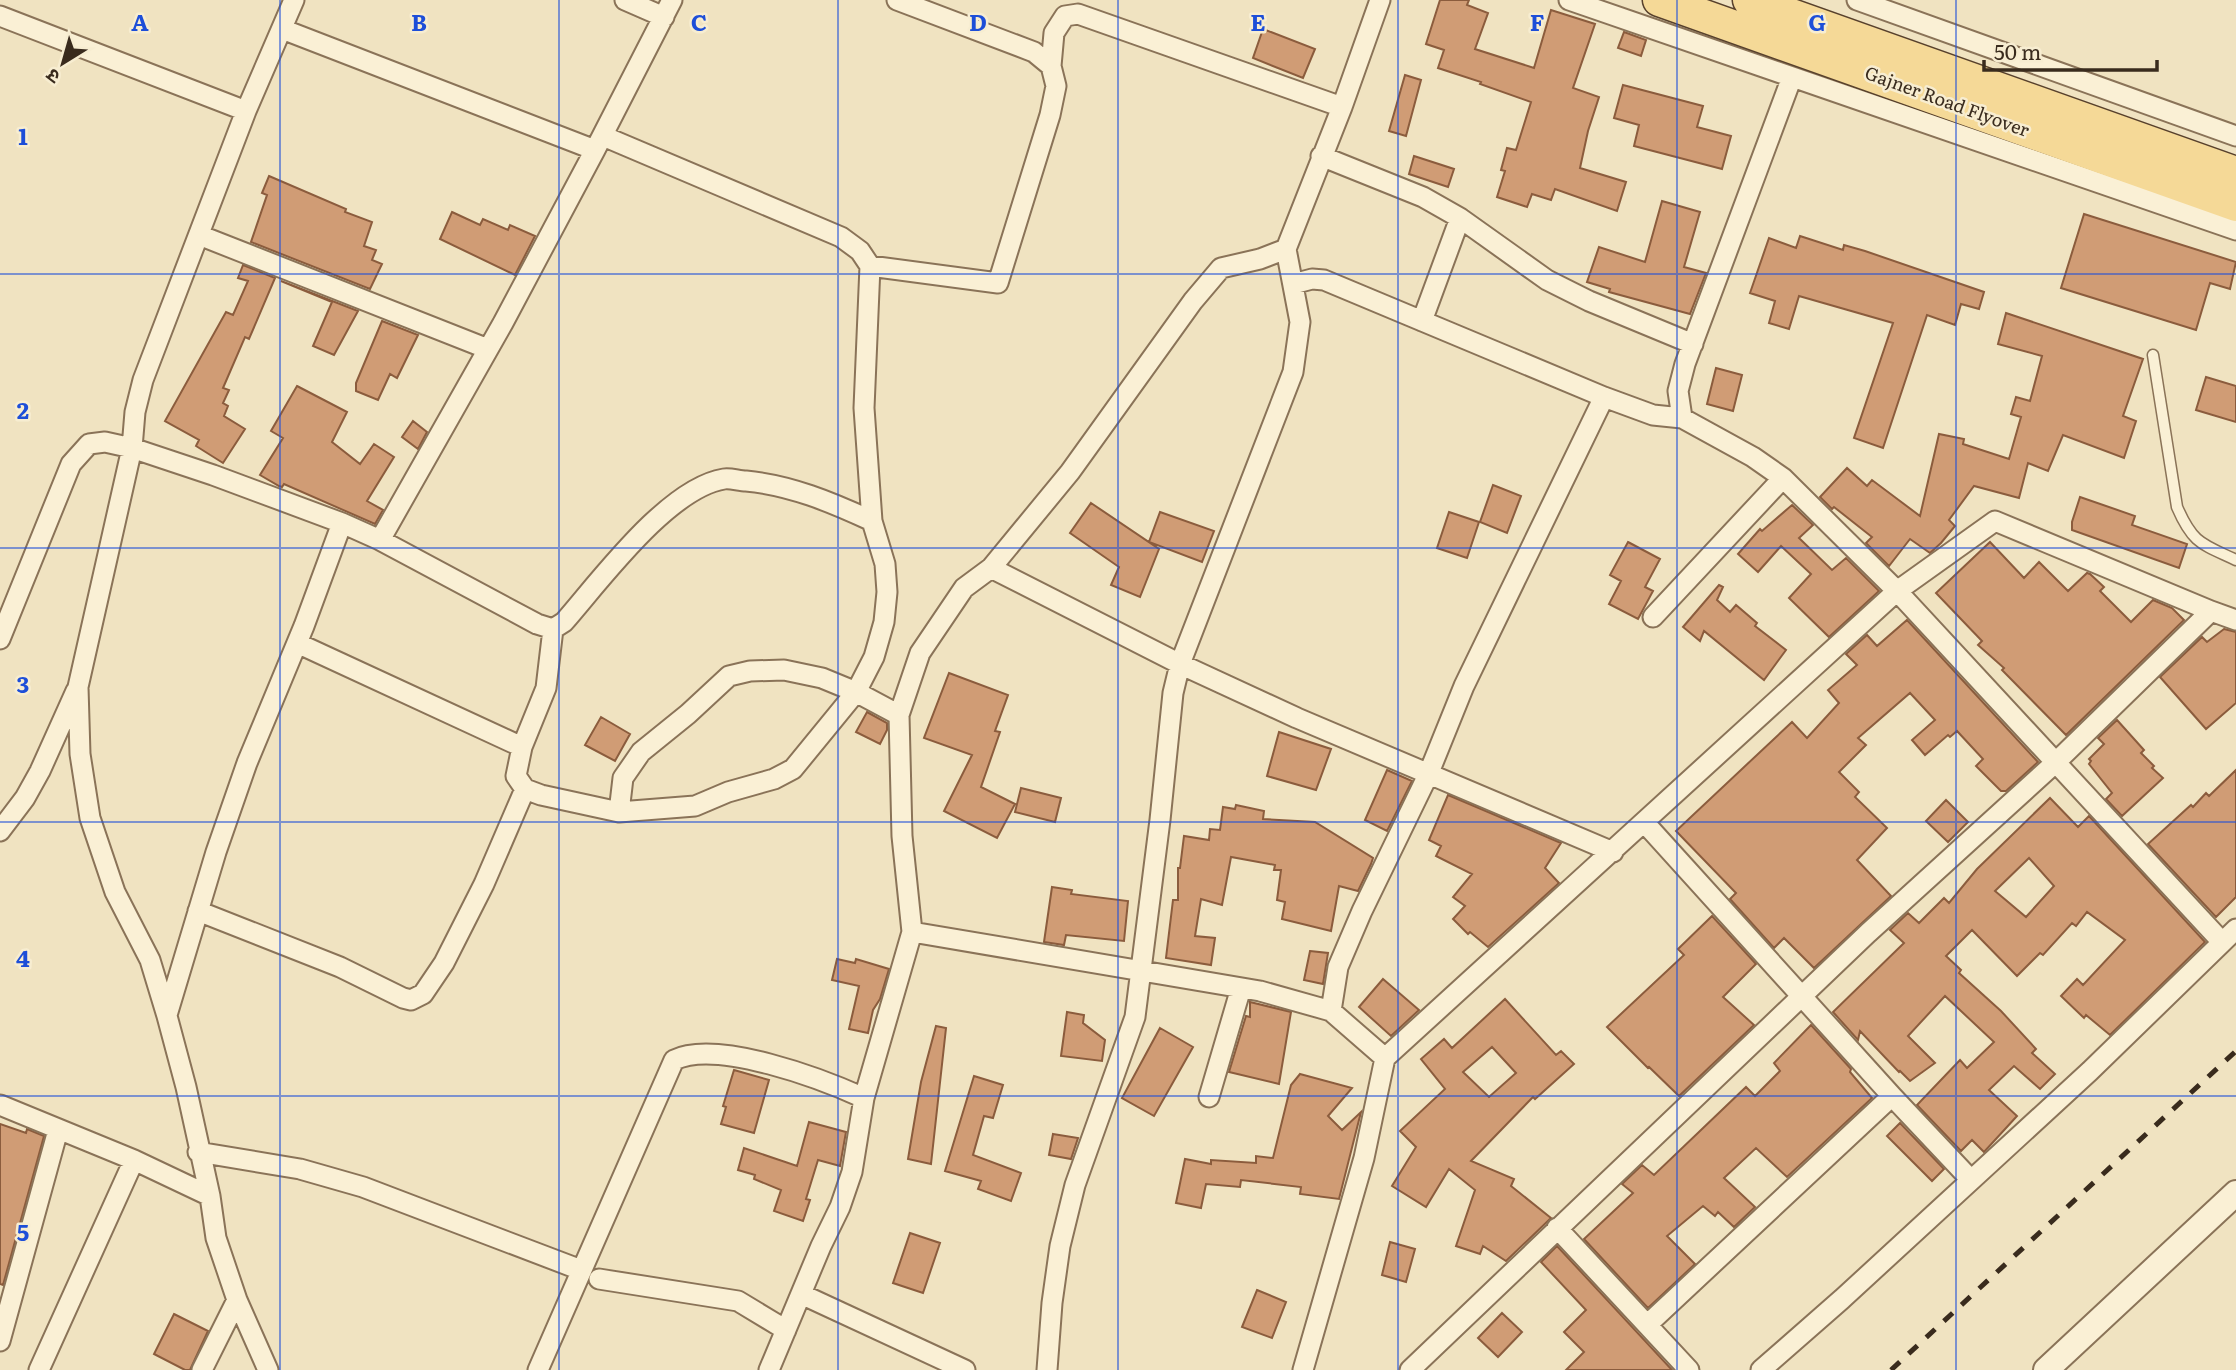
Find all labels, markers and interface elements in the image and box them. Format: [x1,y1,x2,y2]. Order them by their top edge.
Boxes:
text: A [131,4,149,38]
text: B [411,4,427,38]
text: C [691,4,707,38]
text: D [969,4,987,38]
text: E [1250,4,1266,38]
text: F [1530,4,1545,38]
text: G [1808,4,1826,38]
north arrow [28,28,98,98]
scale bar [1984,28,2157,72]
text: 50 m [1994,35,2041,66]
street label: Gajner Road Flyover [1862,58,2034,143]
text: उ [39,62,65,92]
text: 1 [18,118,28,152]
text: 2 [17,392,29,426]
text: 3 [17,666,29,700]
text: 4 [16,940,30,974]
text: 5 [17,1214,29,1248]

